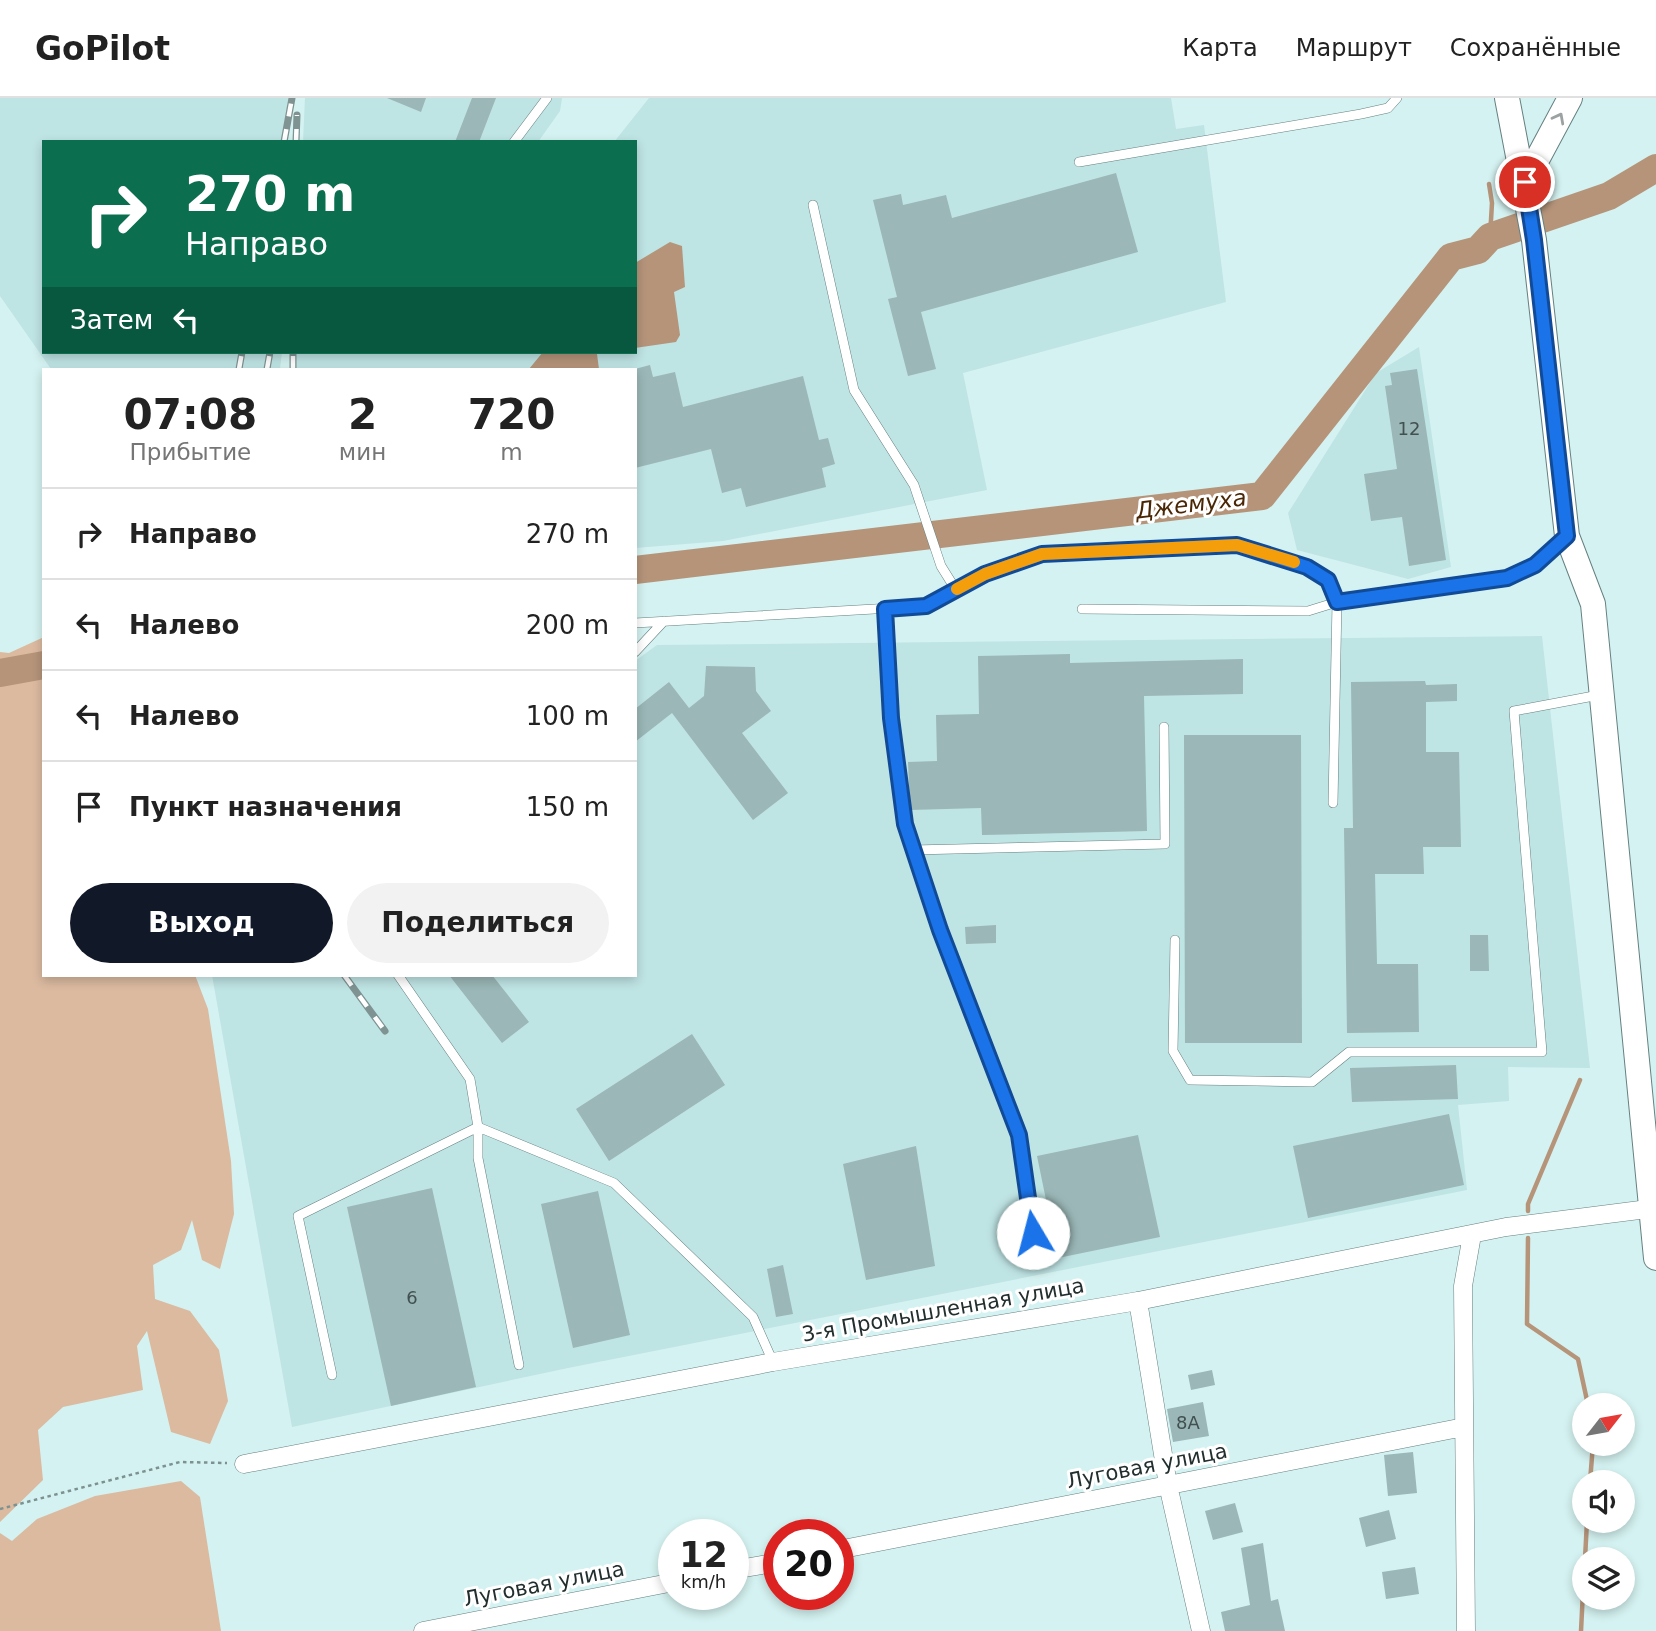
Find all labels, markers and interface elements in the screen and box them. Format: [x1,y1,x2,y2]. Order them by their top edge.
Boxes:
text: GoPilot [35,29,170,68]
text: Карта [1182,34,1258,62]
text: Маршрут [1296,34,1412,62]
text: Сохранённые [1450,34,1621,62]
one-way arrow [1551,113,1564,126]
pin [1495,152,1555,212]
icon: arrive [1506,163,1544,201]
text: 270 m [185,166,355,223]
icon: right [70,168,161,259]
text: Направо [185,225,328,263]
icon: left [167,301,205,339]
text: Затем [70,305,153,335]
text: 07:08 [124,390,257,439]
text: 2 [348,390,377,439]
text: 720 [468,390,555,439]
house number: 12 [1398,418,1420,439]
text: Прибытие [130,439,251,465]
text: мин [339,439,386,465]
text: m [500,439,523,465]
water label: Джемуха [1133,484,1248,524]
icon: right [70,515,108,553]
text: Направо [129,519,257,549]
text: 270 m [526,519,609,549]
icon: left [70,606,108,644]
text: Налево [129,610,239,640]
text: 200 m [526,610,609,640]
icon: left [70,697,108,735]
text: Налево [129,701,239,731]
text: 100 m [526,701,609,731]
icon: arrive [70,788,108,826]
text: Пункт назначения [129,792,402,822]
text: 150 m [526,792,609,822]
button: Выход [70,883,333,963]
button: Поделиться [347,883,609,963]
position arrow [996,1196,1070,1270]
street label: 3-я Промышленная улица [800,1273,1086,1347]
house number: 6 [406,1287,418,1308]
north arrow [1572,1393,1634,1456]
map controls [1572,1393,1635,1610]
house number: 8А [1176,1412,1201,1433]
street label: Луговая улица [1065,1439,1229,1493]
button: sound [1572,1470,1635,1533]
speed limit sign: 20 [763,1519,854,1610]
text: 12 [679,1535,728,1575]
button: layers [1572,1547,1635,1610]
street label: Луговая улица [462,1557,626,1611]
text: km/h [681,1571,726,1592]

